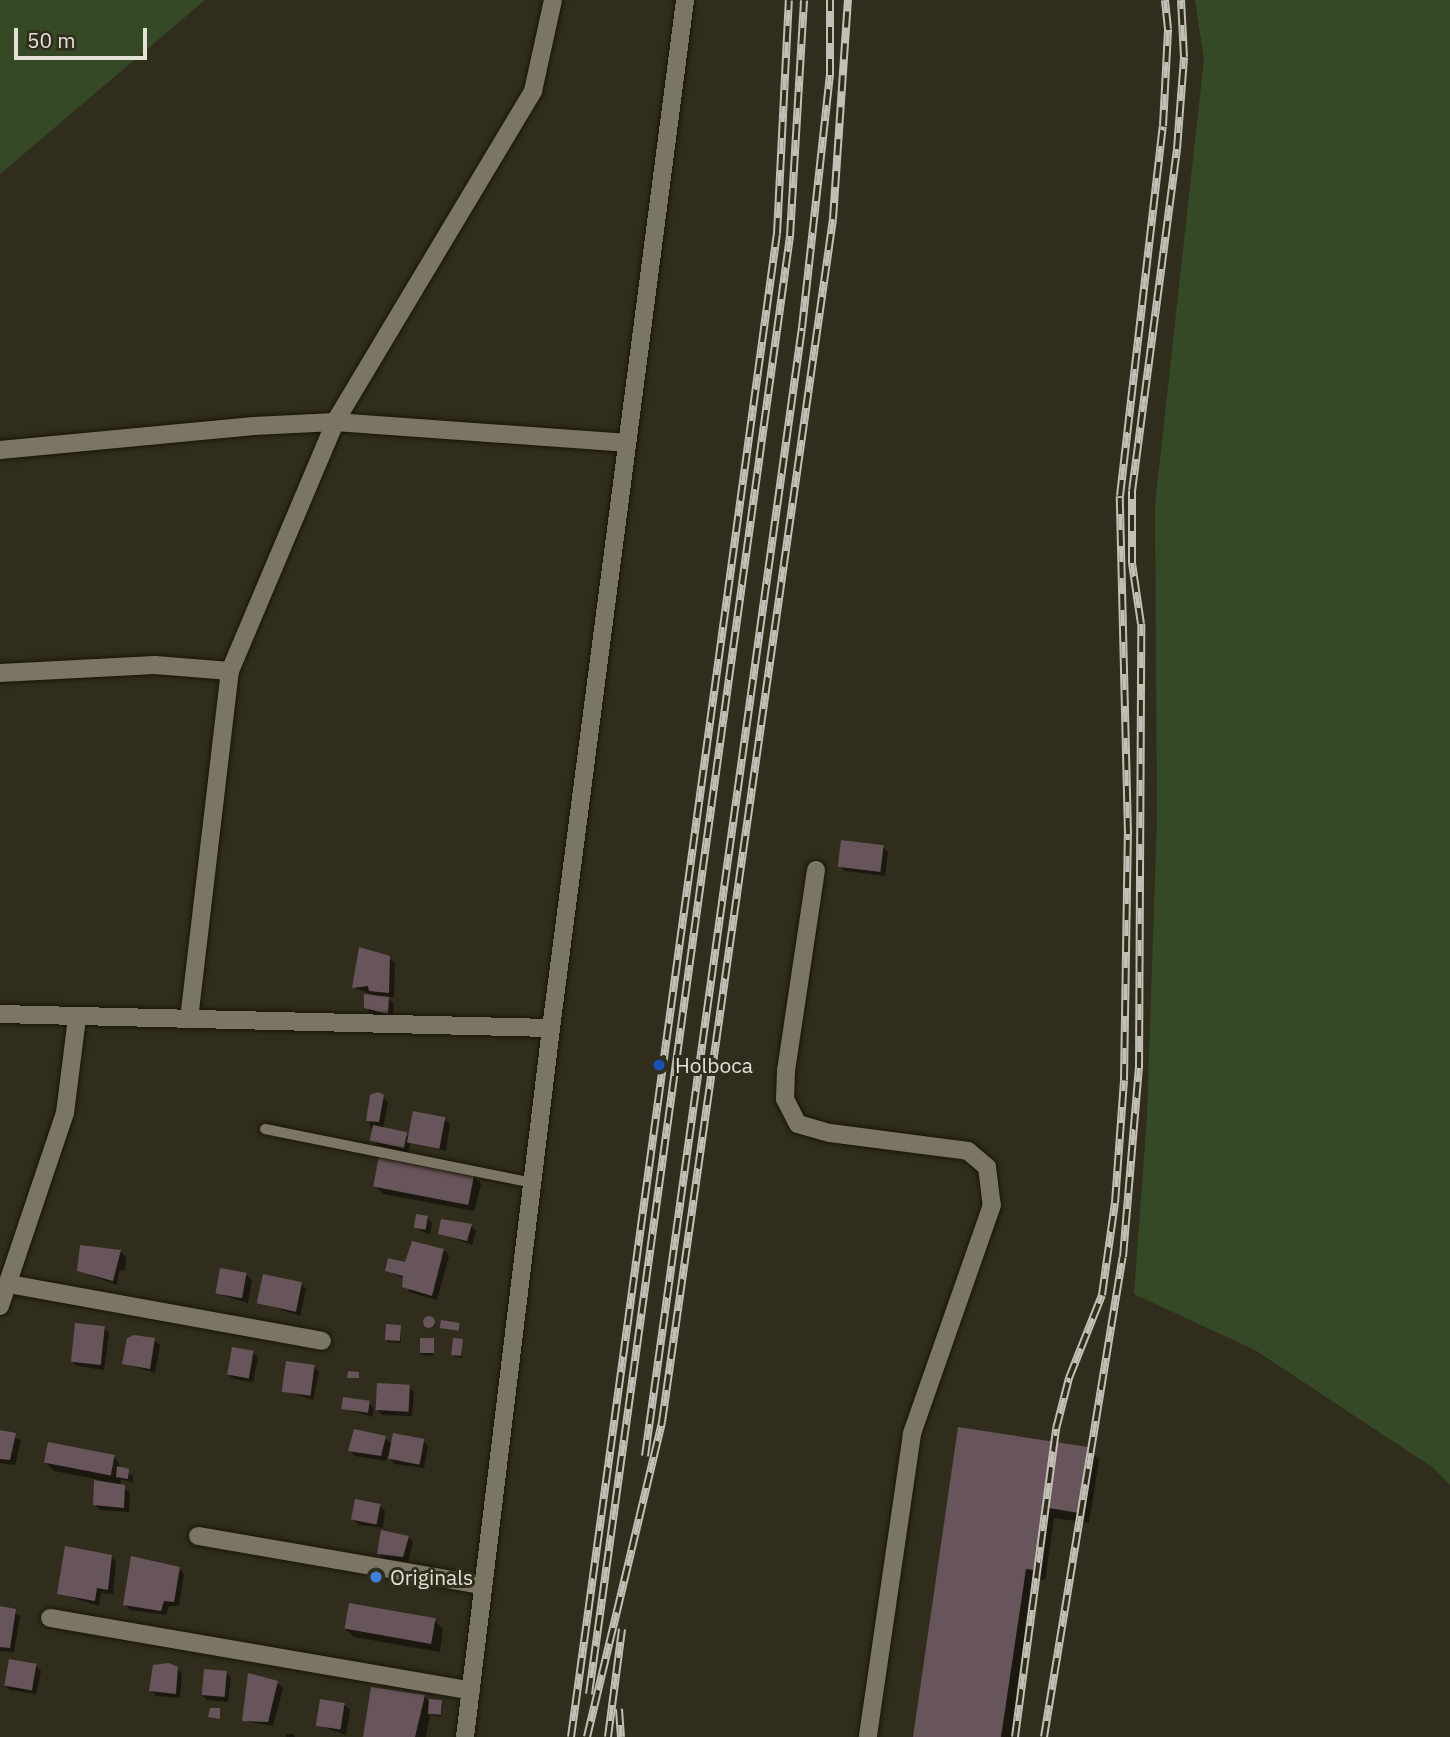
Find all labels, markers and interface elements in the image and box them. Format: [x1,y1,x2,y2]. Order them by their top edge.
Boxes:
scale bar [18,14,150,58]
text: 50 m [27,26,76,54]
place label: Holboca [675,1052,753,1078]
marker: Holboca [649,1055,669,1075]
place label: Originals [390,1564,473,1590]
marker: Originals [368,1569,384,1585]

